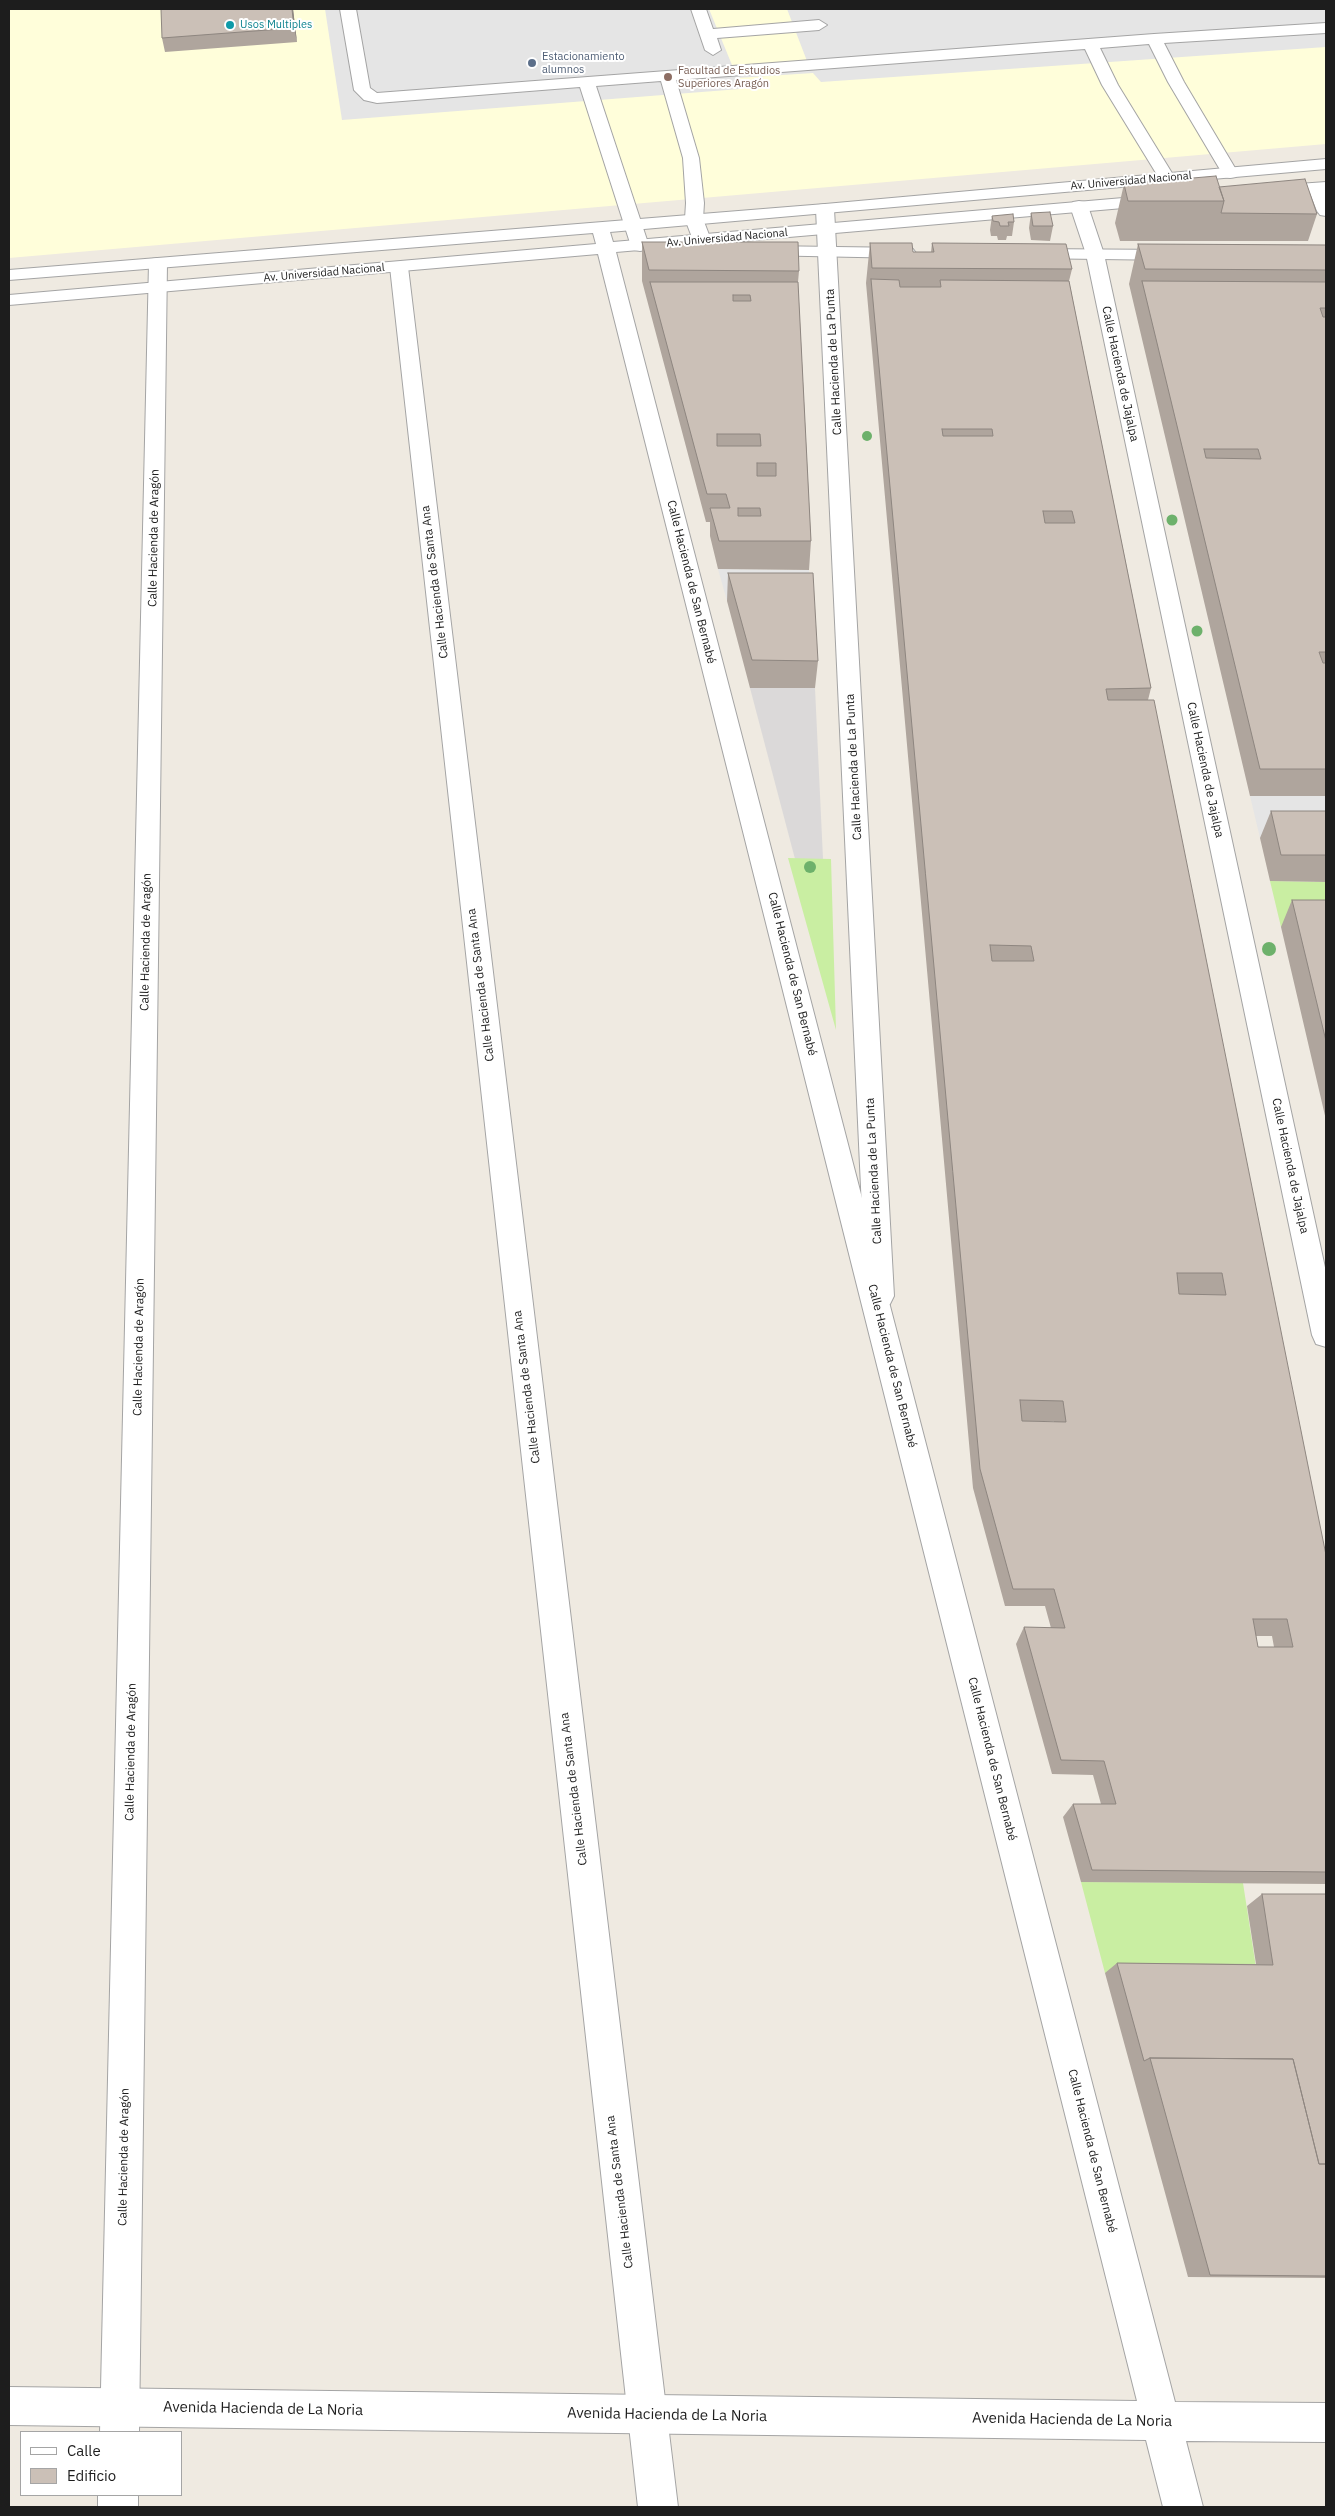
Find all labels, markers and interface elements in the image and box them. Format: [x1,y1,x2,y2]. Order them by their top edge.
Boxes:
place label: Usos Multiples [240,18,312,32]
marker: Usos Multiples [224,19,236,31]
place label: Estacionamiento alumnos [542,50,625,76]
marker: Estacionamiento alumnos [526,57,538,69]
place label: Facultad de Estudios Superiores Aragón [678,64,780,90]
marker: Facultad de Estudios Superiores Aragón [662,71,674,83]
street label: Av. Universidad Nacional [1070,169,1192,193]
street label: Av. Universidad Nacional [666,226,788,250]
street label: Av. Universidad Nacional [263,261,385,285]
street label: Calle Hacienda de La Punta [823,289,845,435]
street label: Calle Hacienda de Jajalpa [1099,305,1141,443]
street label: Calle Hacienda de Aragón [146,469,162,607]
street label: Calle Hacienda de San Bernabé [664,499,718,665]
street label: Calle Hacienda de Santa Ana [418,505,452,659]
street label: Calle Hacienda de La Punta [843,694,865,840]
street label: Calle Hacienda de Jajalpa [1184,701,1226,839]
street label: Calle Hacienda de Aragón [138,873,154,1011]
street label: Calle Hacienda de San Bernabé [765,891,819,1057]
street label: Calle Hacienda de Santa Ana [464,908,498,1062]
street label: Calle Hacienda de Jajalpa [1269,1097,1311,1235]
street label: Calle Hacienda de La Punta [863,1098,885,1244]
street label: Calle Hacienda de Aragón [131,1278,147,1416]
street label: Calle Hacienda de San Bernabé [865,1283,919,1449]
street label: Calle Hacienda de Santa Ana [510,1310,544,1464]
street label: Calle Hacienda de San Bernabé [965,1676,1019,1842]
street label: Calle Hacienda de Aragón [123,1683,139,1821]
street label: Calle Hacienda de Santa Ana [557,1712,591,1866]
street label: Calle Hacienda de San Bernabé [1065,2068,1119,2234]
street label: Calle Hacienda de Aragón [116,2088,132,2226]
street label: Calle Hacienda de Santa Ana [603,2115,637,2269]
street label: Avenida Hacienda de La Noria [163,2398,363,2420]
street label: Avenida Hacienda de La Noria [567,2404,767,2426]
street label: Avenida Hacienda de La Noria [972,2409,1172,2431]
legend [20,2431,182,2496]
text: Calle [67,2441,101,2460]
text: Edificio [67,2466,116,2485]

